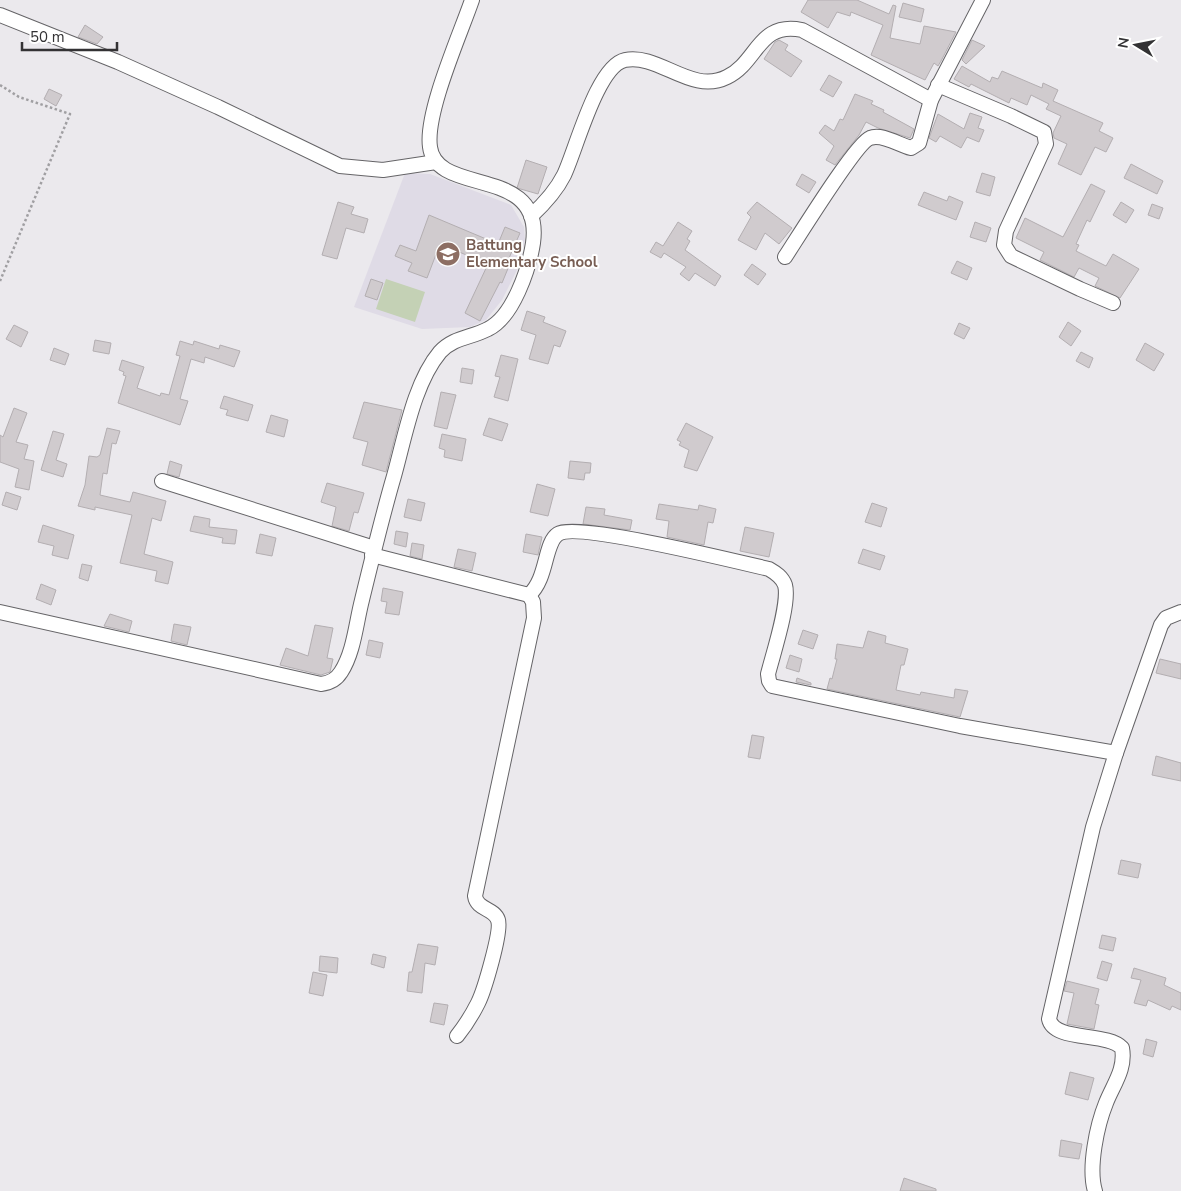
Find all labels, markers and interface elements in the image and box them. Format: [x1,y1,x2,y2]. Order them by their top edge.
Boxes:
scale bar [22,20,118,52]
north arrow [1111,20,1161,70]
text: 50 m [30,27,65,47]
text: N [1113,36,1134,50]
place label: Battung Elementary School [466,235,598,272]
school or university icon: Battung Elementary School [435,241,461,267]

